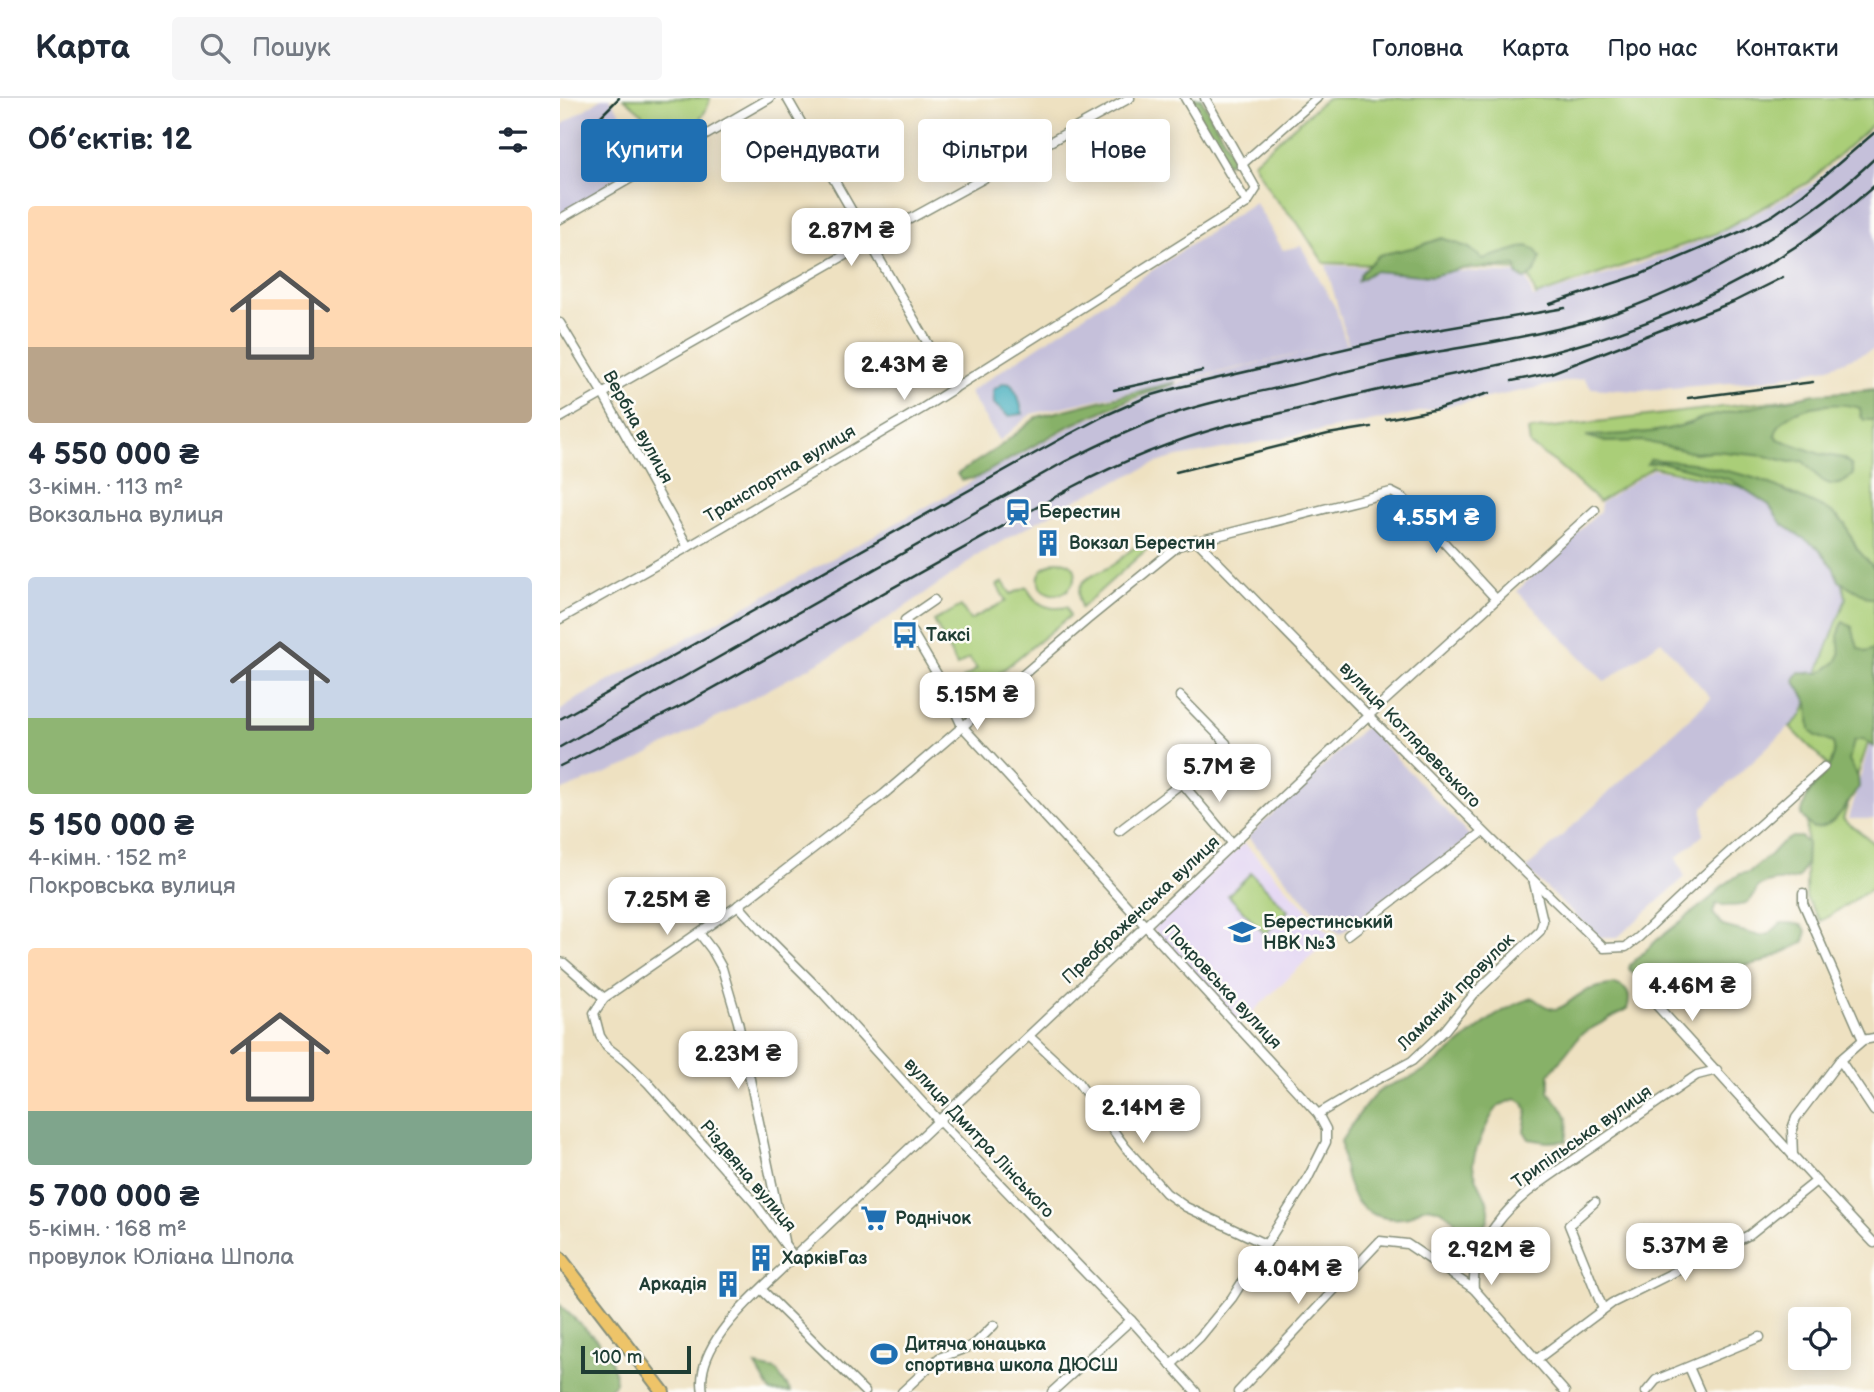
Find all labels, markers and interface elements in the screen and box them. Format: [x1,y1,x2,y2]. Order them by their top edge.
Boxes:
search box [172,17,662,80]
text: Карта [35,28,130,68]
icon: search [196,29,234,67]
text: Пошук [252,33,331,64]
text: Головна [1372,34,1464,63]
text: Карта [1502,34,1569,63]
text: Про нас [1607,34,1697,63]
text: Контакти [1735,34,1839,63]
chip: Купити [581,119,707,182]
chip: Орендувати [721,119,904,182]
chip: Фільтри [918,119,1052,182]
chip: Нове [1066,119,1170,182]
icon: filters [494,121,532,159]
text: Об’єктів: 12 [28,122,192,158]
pin: 2.87M ₴ [786,208,916,268]
text: 2.87M ₴ [808,217,894,245]
icon: home [217,252,343,378]
pin: 2.43M ₴ [839,342,969,402]
text: 2.43M ₴ [860,351,948,379]
street label: Вербна вулиця [598,367,678,487]
street label: Транспортна вулиця [701,421,859,527]
text: 4 550 000 ₴ [28,437,199,473]
text: 3-кімн. · 113 m² [28,473,183,501]
pin: 4.55M ₴ [1371,496,1501,555]
station icon: Берестин [1003,497,1033,527]
text: Вокзальна вулиця [28,501,224,529]
place label: Берестин [1039,502,1121,523]
text: 4.55M ₴ [1393,504,1479,532]
building icon: Вокзал Берестин [1033,528,1063,558]
place label: Вокзал Берестин [1069,533,1216,554]
bus stop icon: Таксі [890,620,920,650]
icon: home [217,623,343,749]
place label: Таксі [926,625,970,646]
street label: вулиця Котляревського [1335,658,1485,812]
pin: 5.15M ₴ [912,672,1042,732]
text: 5.15M ₴ [936,681,1018,709]
pin: 5.7M ₴ [1162,744,1276,804]
text: 5.7M ₴ [1183,753,1255,781]
text: 5 150 000 ₴ [28,808,194,844]
street label: Преображенська вулиця [1058,832,1224,988]
text: 4-кімн. · 152 m² [28,844,187,872]
text: Покровська вулиця [28,872,236,900]
pin: 7.25M ₴ [602,878,732,937]
text: 7.25M ₴ [624,886,710,914]
place label: Берестинський НВК №3 [1263,912,1393,954]
school or university icon: Берестинський НВК №3 [1227,917,1257,947]
street label: Покровська вулиця [1160,920,1286,1054]
street label: Ламаний провулок [1392,929,1519,1056]
pin: 4.46M ₴ [1627,964,1757,1023]
text: 4.46M ₴ [1648,972,1736,1000]
icon: home [217,994,343,1120]
pin: 2.23M ₴ [673,1032,803,1091]
text: 2.23M ₴ [695,1040,781,1068]
street label: вулиця Дмитра Лінського [900,1054,1058,1222]
street label: Трипільська вулиця [1508,1081,1656,1193]
pin: 2.14M ₴ [1078,1086,1208,1145]
text: 2.14M ₴ [1101,1094,1185,1122]
street label: Різдвяна вулиця [695,1116,801,1236]
text: 5 700 000 ₴ [28,1179,200,1215]
supermarket icon: Роднічок [859,1203,889,1233]
place label: Роднічок [895,1208,971,1229]
text: 5-кімн. · 168 m² [28,1215,187,1243]
pin: 5.37M ₴ [1620,1224,1750,1283]
pin: 2.92M ₴ [1426,1228,1556,1287]
text: 5.37M ₴ [1642,1232,1728,1260]
text: 2.92M ₴ [1447,1236,1535,1264]
text: провулок Юліана Шпола [28,1243,294,1271]
building icon: ХарківГаз [746,1243,776,1273]
pin: 4.04M ₴ [1233,1246,1363,1306]
place label: ХарківГаз [781,1248,868,1269]
text: 4.04M ₴ [1254,1255,1342,1283]
building icon: Аркадія [713,1269,743,1299]
place label: Аркадія [638,1274,707,1295]
map controls [1788,1307,1851,1370]
button: locate [1788,1307,1851,1370]
place label: Дитяча юнацька спортивна школа ДЮСШ [905,1334,1118,1376]
sports icon: Дитяча юнацька спортивна школа ДЮСШ [869,1339,899,1369]
scale bar [581,1343,691,1375]
text: 100 m [592,1346,643,1369]

